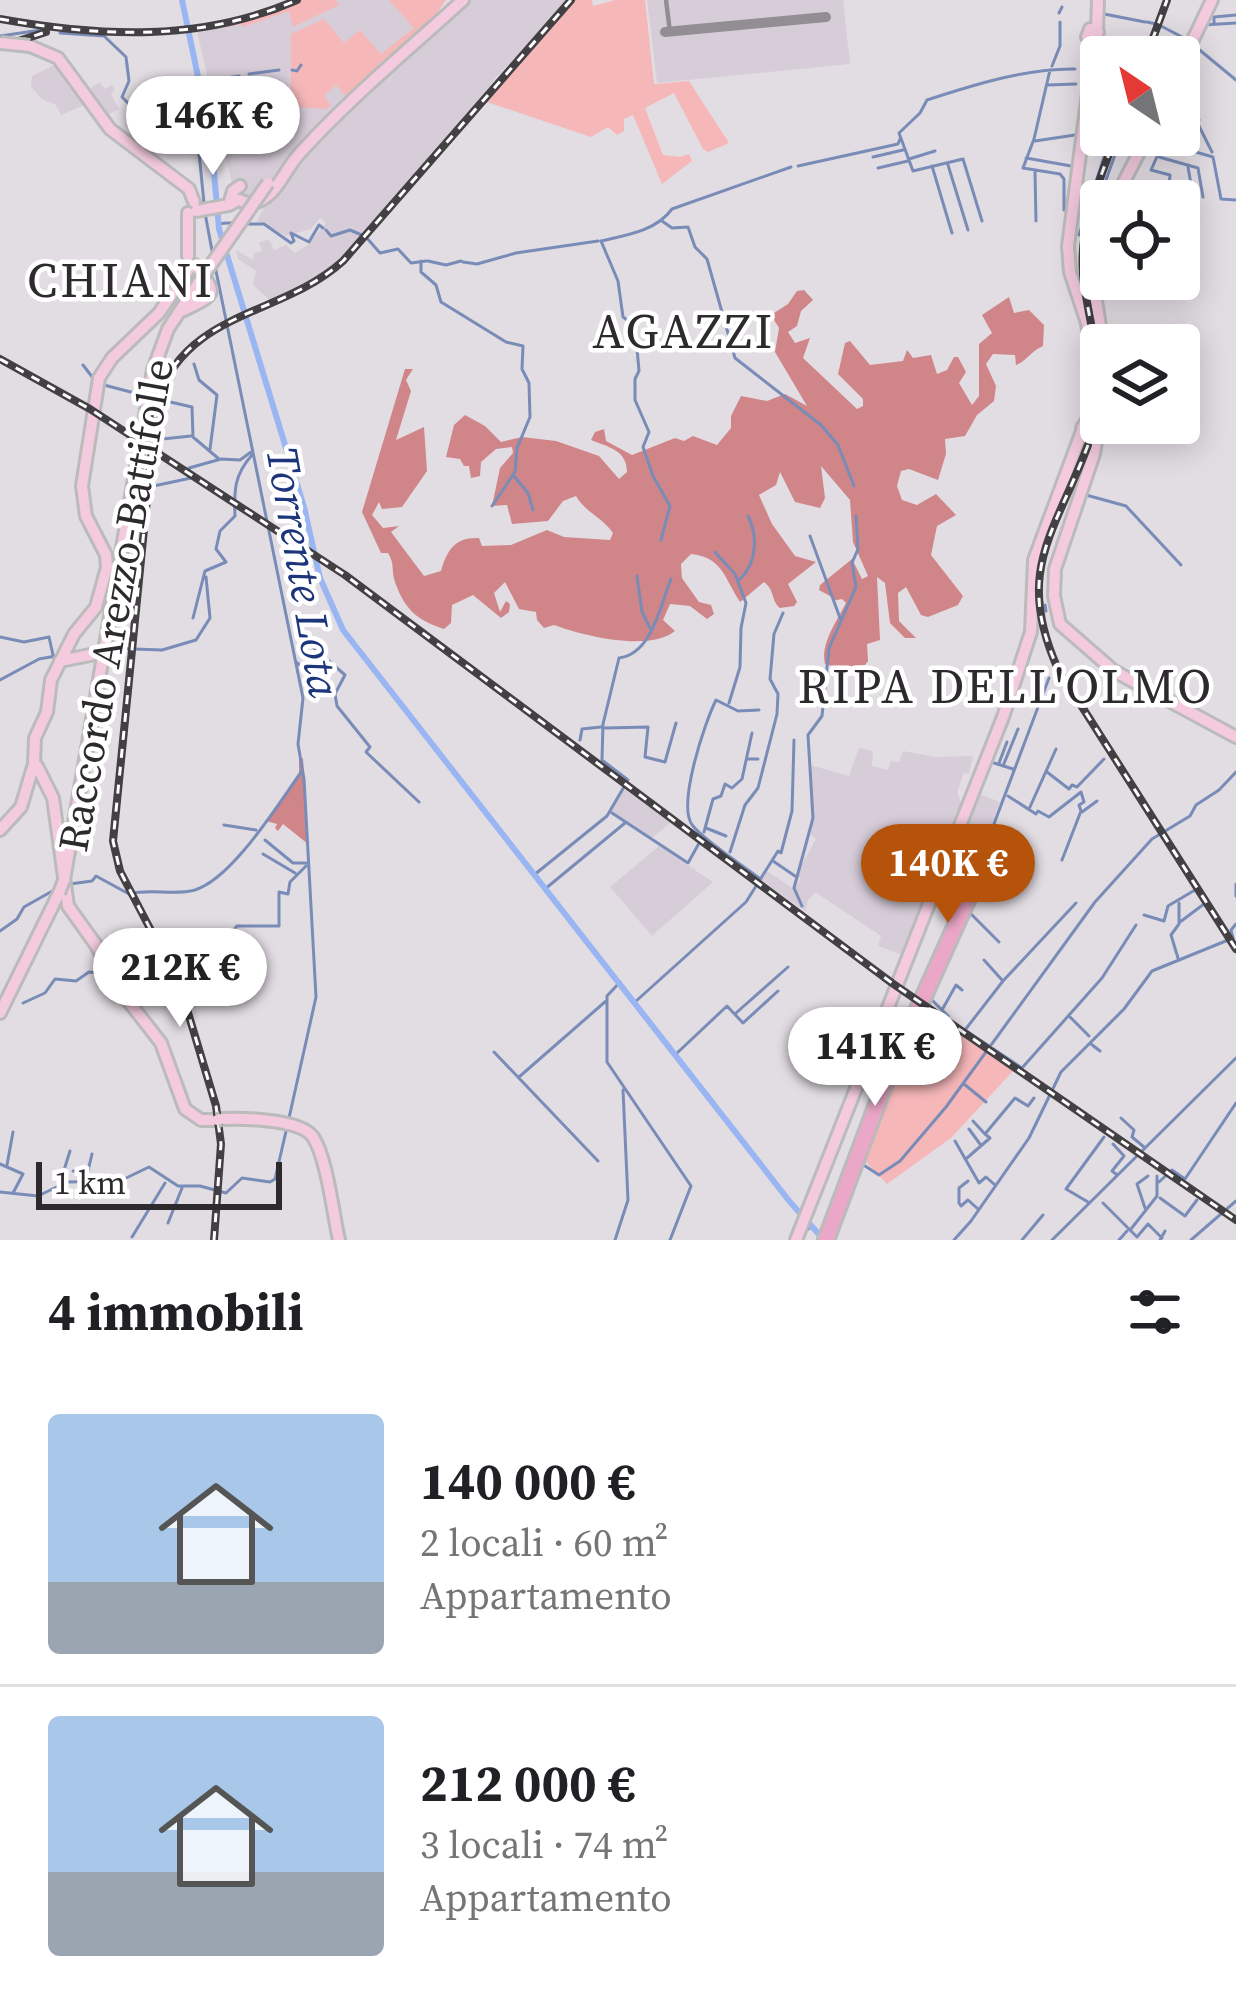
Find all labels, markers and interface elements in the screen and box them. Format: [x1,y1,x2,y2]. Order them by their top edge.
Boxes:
north arrow [1080,36,1200,156]
map controls [1080,36,1200,444]
pin: 146K € [115,76,311,178]
text: 146K € [153,88,273,141]
button: locate [1080,180,1200,300]
district label: CHIANI [27,247,215,313]
district label: AGAZZI [593,298,775,364]
button: layers [1080,324,1200,444]
street label: Raccordo Arezzo-Battifolle [43,354,187,856]
water label: Torrente Lota [251,442,357,703]
district label: RIPA DELL'OLMO [798,653,1214,719]
pin: 140K € [850,824,1046,926]
text: 140K € [888,836,1008,889]
pin: 212K € [82,928,278,1030]
text: 212K € [120,940,240,993]
pin: 141K € [777,1007,973,1109]
text: 141K € [815,1019,935,1072]
scale bar [36,1156,282,1209]
text: 1 km [54,1160,126,1205]
text: 4 immobili [48,1277,304,1347]
icon: filters [1122,1279,1188,1345]
text: 140 000 € [420,1446,635,1516]
icon: home [144,1462,288,1606]
text: 2 locali · 60 m² [420,1516,669,1569]
text: Appartamento [420,1569,672,1622]
text: 212 000 € [420,1748,635,1818]
icon: home [144,1764,288,1908]
text: 3 locali · 74 m² [420,1818,669,1871]
text: Appartamento [420,1871,672,1924]

